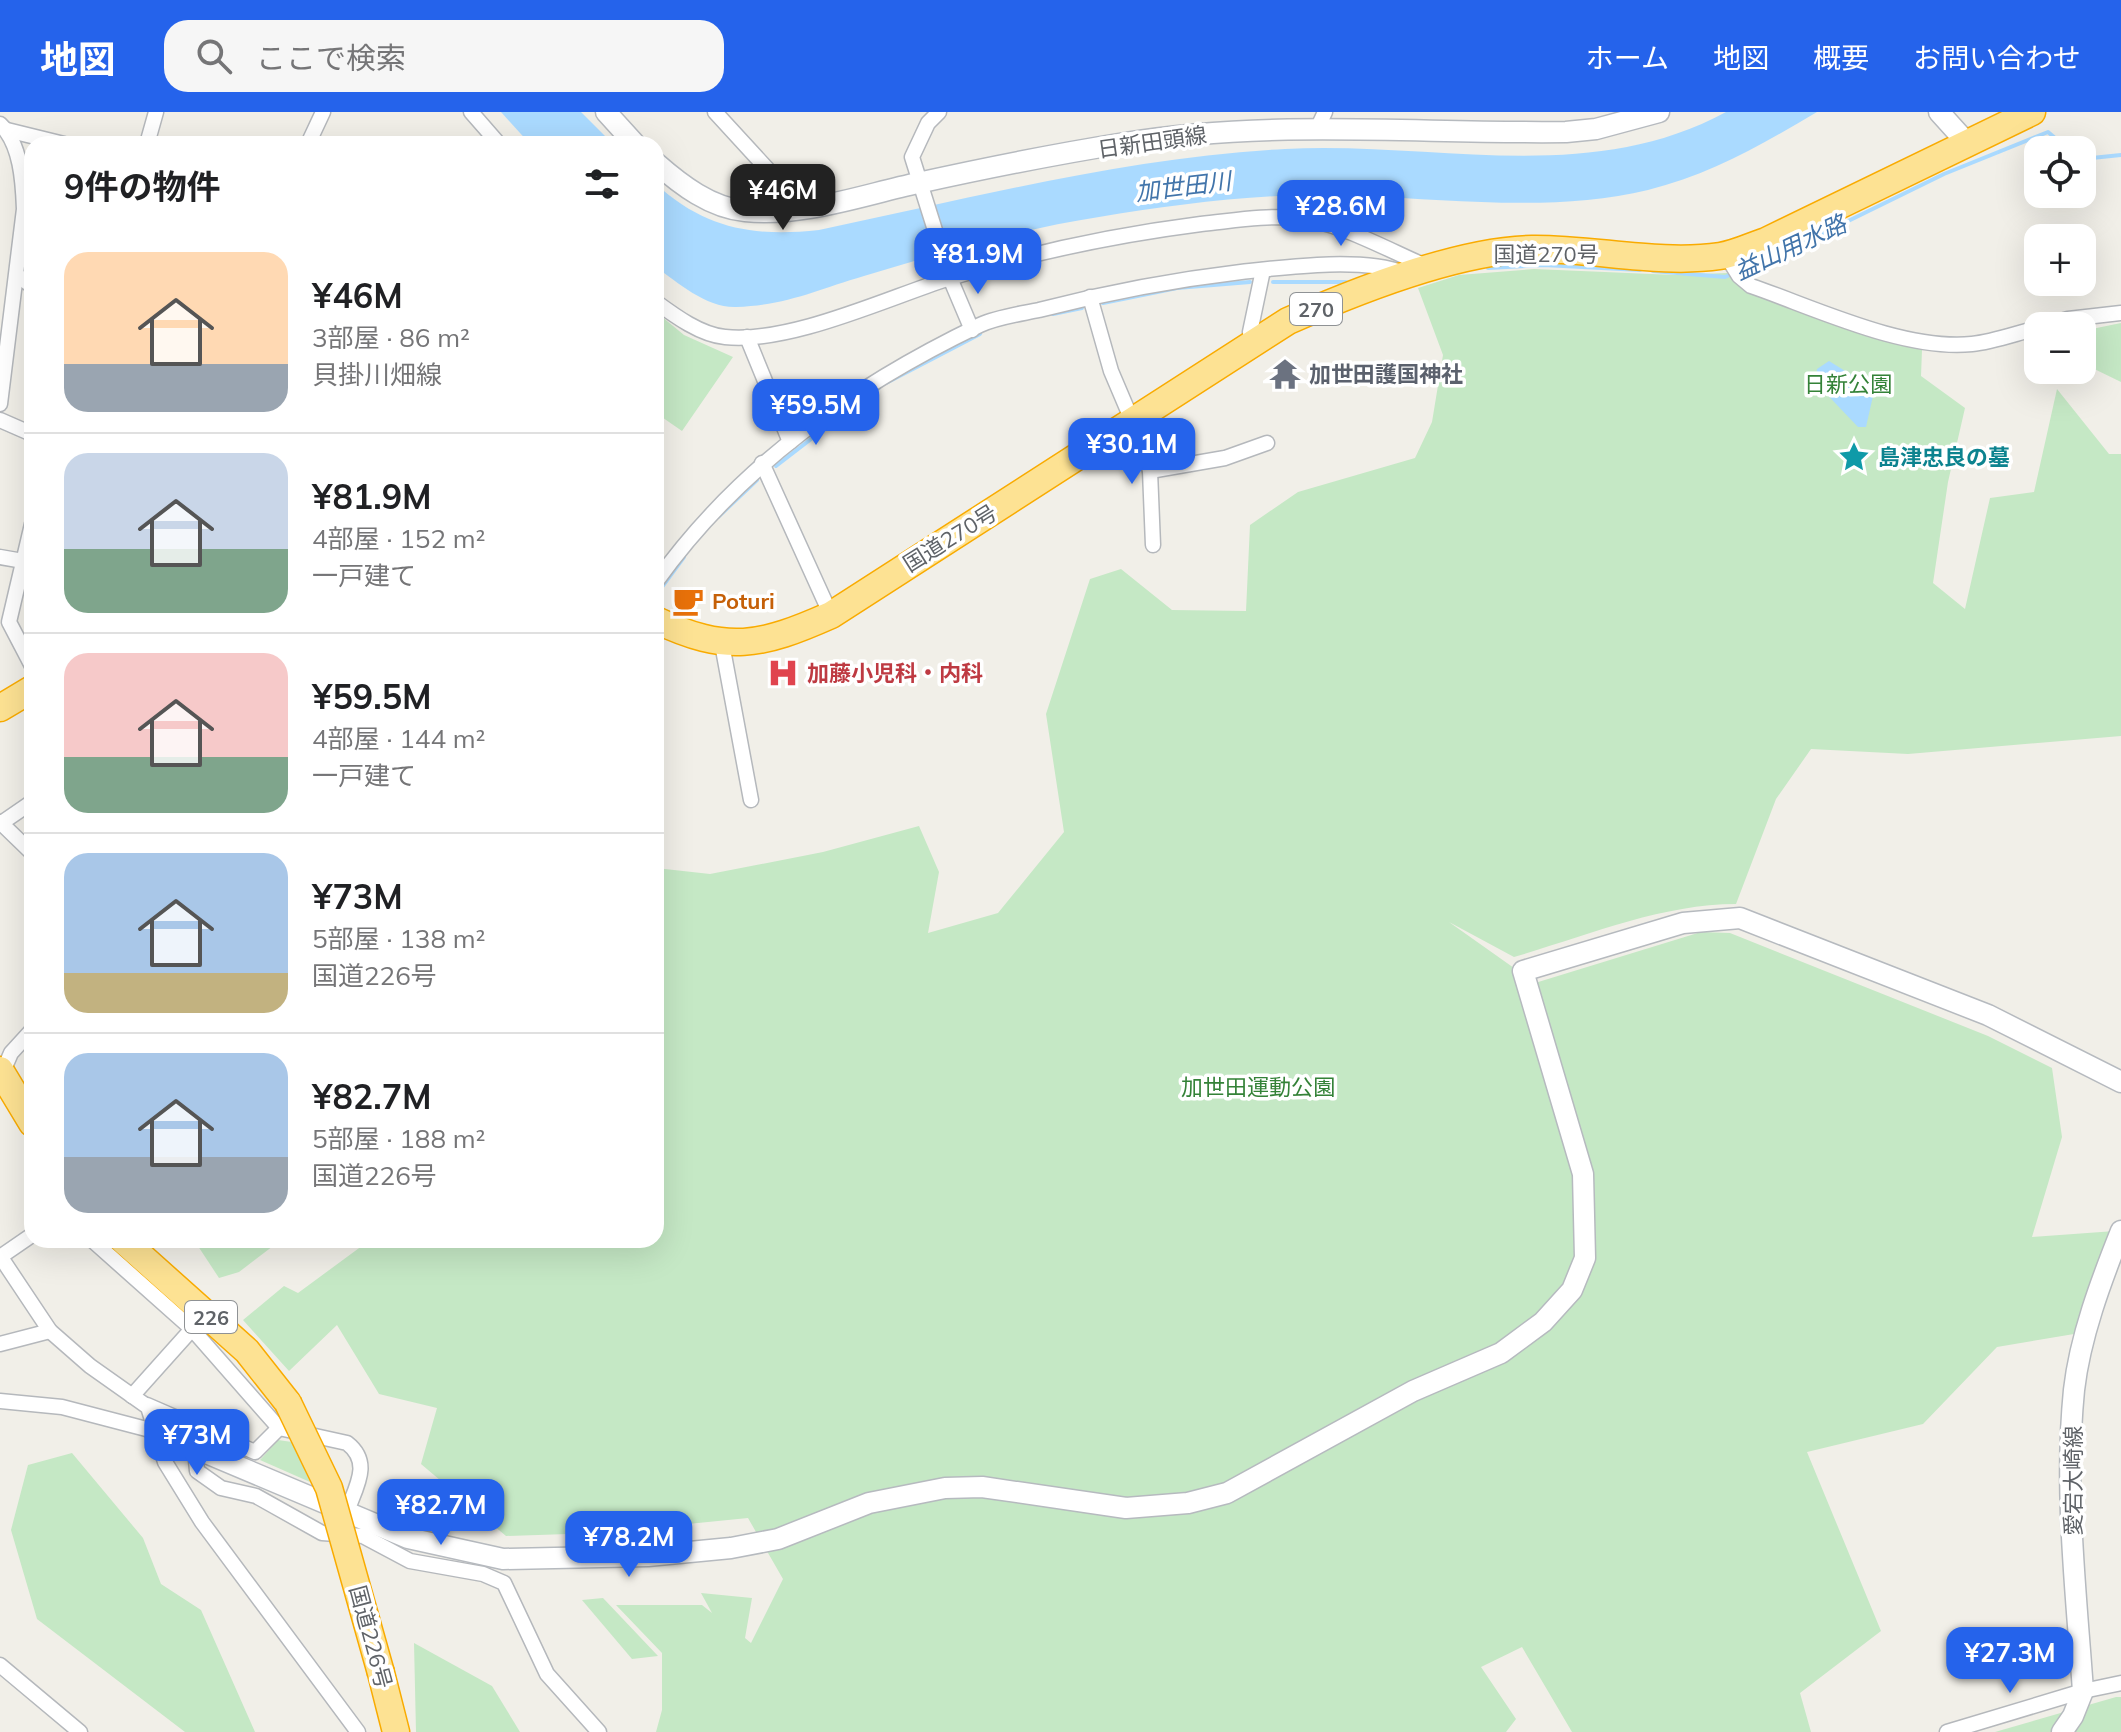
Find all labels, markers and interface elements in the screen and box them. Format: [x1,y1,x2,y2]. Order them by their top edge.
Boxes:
search box [164,20,724,92]
icon: search [192,34,236,78]
text: 地図 [40,35,116,83]
text: ここで検索 [256,39,406,77]
text: ホーム [1586,40,1669,75]
text: 地図 [1713,40,1769,75]
text: 概要 [1813,40,1869,75]
text: お問い合わせ [1913,40,2081,75]
street label: 日新田頭線 [1096,120,1208,164]
map controls [2024,136,2096,384]
button: locate [2024,136,2096,208]
icon: filters [580,162,624,206]
pin: ¥46M [736,164,830,232]
text: 9件の物件 [64,165,220,208]
water label: 加世田川 [1134,165,1235,207]
text: ¥46M [748,173,818,206]
pin: ¥28.6M [1276,180,1406,248]
text: ¥28.6M [1295,189,1387,222]
water label: 益山用水路 [1729,207,1853,286]
button: + [2024,224,2096,296]
pin: ¥81.9M [913,228,1043,296]
text: ¥81.9M [932,237,1024,270]
street label: 国道270号 [1493,240,1599,268]
text: ¥46M [312,274,403,317]
icon: home [128,284,224,380]
road number: 270 [1290,293,1342,325]
button: − [2024,312,2096,384]
text: 3部屋 · 86 m² [312,321,470,354]
temple icon: 加世田護国神社 [1268,357,1302,391]
text: 貝掛川畑線 [312,358,442,391]
place label: 加世田護国神社 [1309,360,1463,388]
park label: 日新公園 [1804,370,1892,398]
pin: ¥59.5M [751,379,881,447]
text: ¥59.5M [770,388,862,421]
pin: ¥30.1M [1067,418,1197,486]
text: ¥30.1M [1086,427,1178,460]
place icon: 島津忠良の墓 [1837,440,1871,474]
place label: 島津忠良の墓 [1878,443,2010,471]
text: ¥81.9M [312,475,432,518]
icon: home [128,485,224,581]
street label: 国道270号 [898,498,1002,578]
text: 4部屋 · 152 m² [312,522,485,555]
text: 一戸建て [312,559,416,592]
cafe icon: Poturi [671,584,705,618]
place label: Poturi [712,587,775,615]
hospital icon: 加藤小児科・内科 [766,656,800,690]
place label: 加藤小児科・内科 [807,659,983,687]
text: ¥59.5M [312,675,432,718]
icon: home [128,685,224,781]
text: 4部屋 · 144 m² [312,722,485,755]
text: 一戸建て [312,759,416,792]
text: ¥73M [312,875,403,918]
icon: home [128,885,224,981]
text: 5部屋 · 138 m² [312,922,485,955]
text: 国道226号 [312,959,437,992]
park label: 加世田運動公園 [1181,1073,1335,1101]
text: ¥82.7M [312,1075,432,1118]
icon: home [128,1085,224,1181]
text: 5部屋 · 188 m² [312,1122,485,1155]
text: 国道226号 [312,1159,437,1192]
road number: 226 [185,1301,237,1333]
pin: ¥73M [150,1409,244,1477]
text: ¥73M [162,1418,232,1451]
street label: 愛宕大崎線 [2059,1426,2087,1536]
pin: ¥82.7M [376,1479,506,1547]
text: ¥82.7M [395,1488,487,1521]
pin: ¥78.2M [564,1511,694,1579]
text: ¥78.2M [583,1520,675,1553]
street label: 国道226号 [344,1582,398,1692]
pin: ¥27.3M [1945,1627,2075,1695]
text: ¥27.3M [1964,1636,2056,1669]

